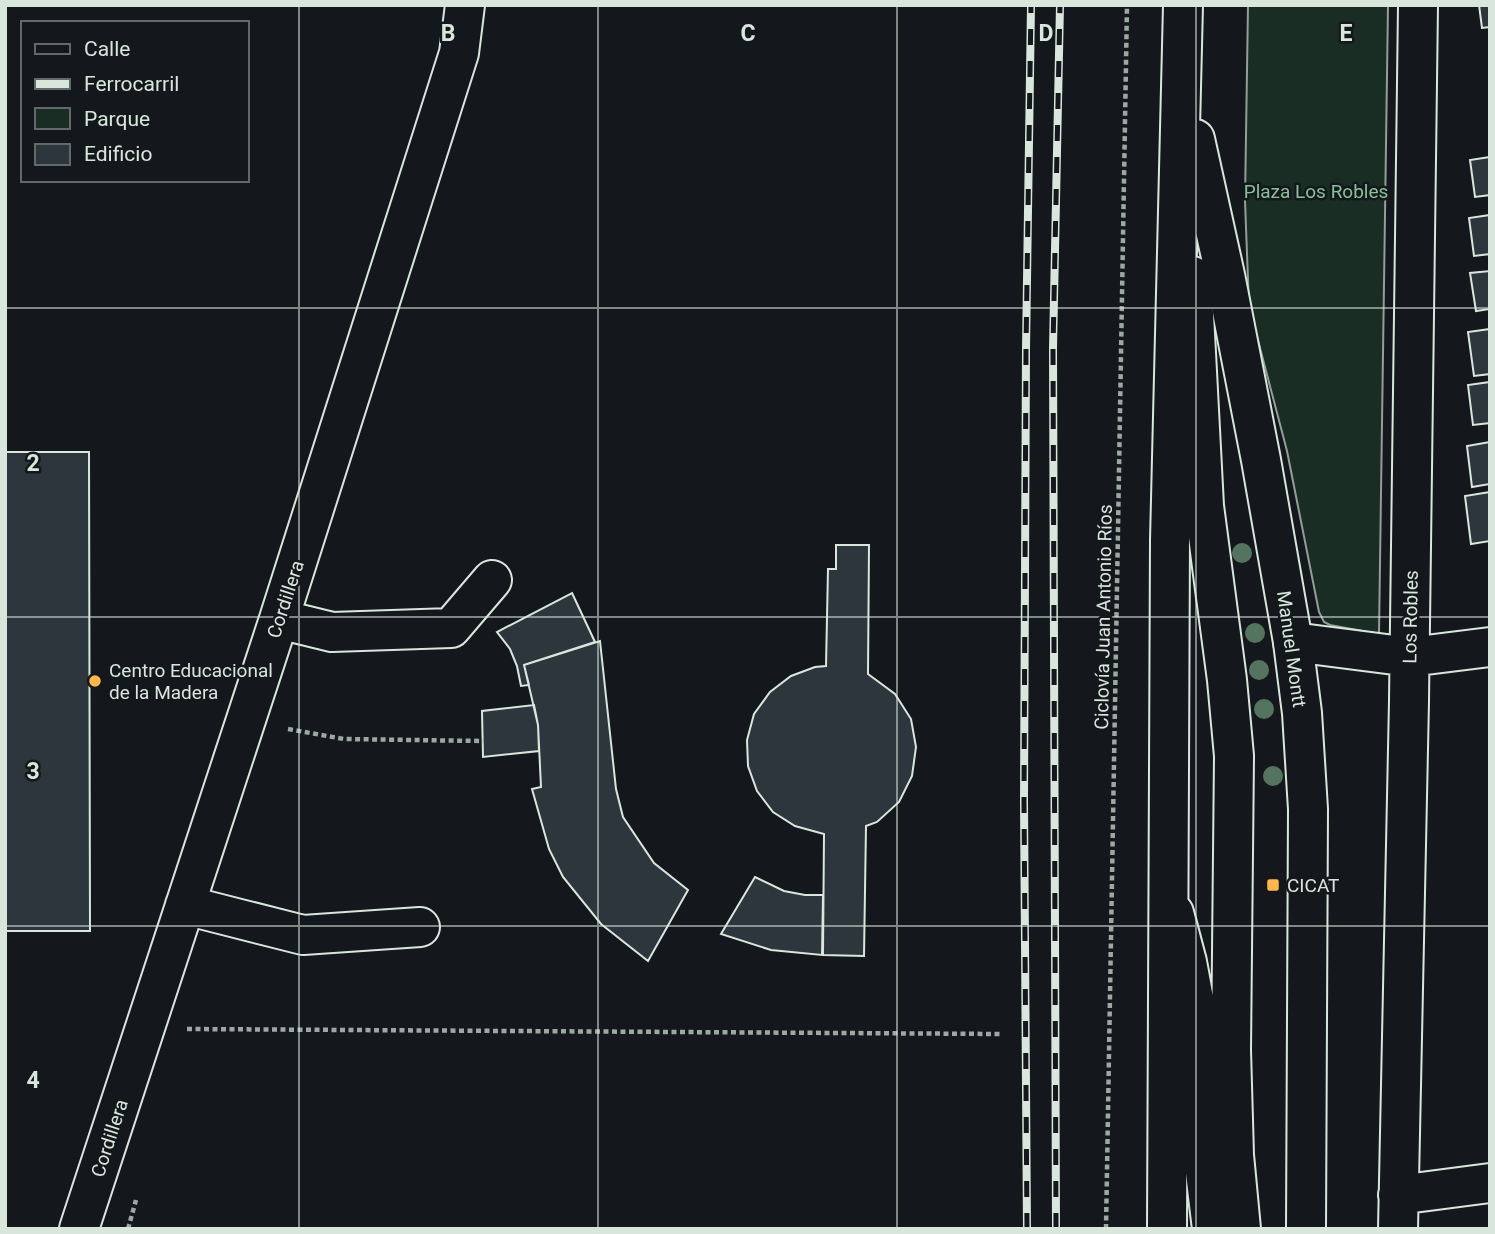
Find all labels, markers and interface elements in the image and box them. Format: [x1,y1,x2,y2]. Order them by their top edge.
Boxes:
text: B [441,20,455,47]
text: C [740,20,756,47]
text: D [1039,20,1053,47]
text: E [1340,20,1353,47]
legend [21,21,248,182]
text: Calle [84,37,130,61]
text: Ferrocarril [84,72,179,96]
text: Parque [84,107,150,131]
text: Edificio [84,142,152,166]
park label: Plaza Los Robles [1244,180,1388,203]
text: 2 [26,450,40,477]
street label: Ciclovía Juan Antonio Ríos [1090,504,1117,730]
street label: Cordillera [262,557,309,641]
street label: Los Robles [1398,570,1423,664]
street label: Manuel Montt [1272,589,1311,709]
place label: Centro Educacional de la Madera [109,659,273,704]
marker: Centro Educacional de la Madera [87,673,103,689]
text: 3 [26,758,40,785]
place label: CICAT [1287,874,1339,897]
marker: CICAT [1265,877,1281,893]
text: 4 [26,1067,40,1094]
street label: Cordillera [86,1096,133,1180]

